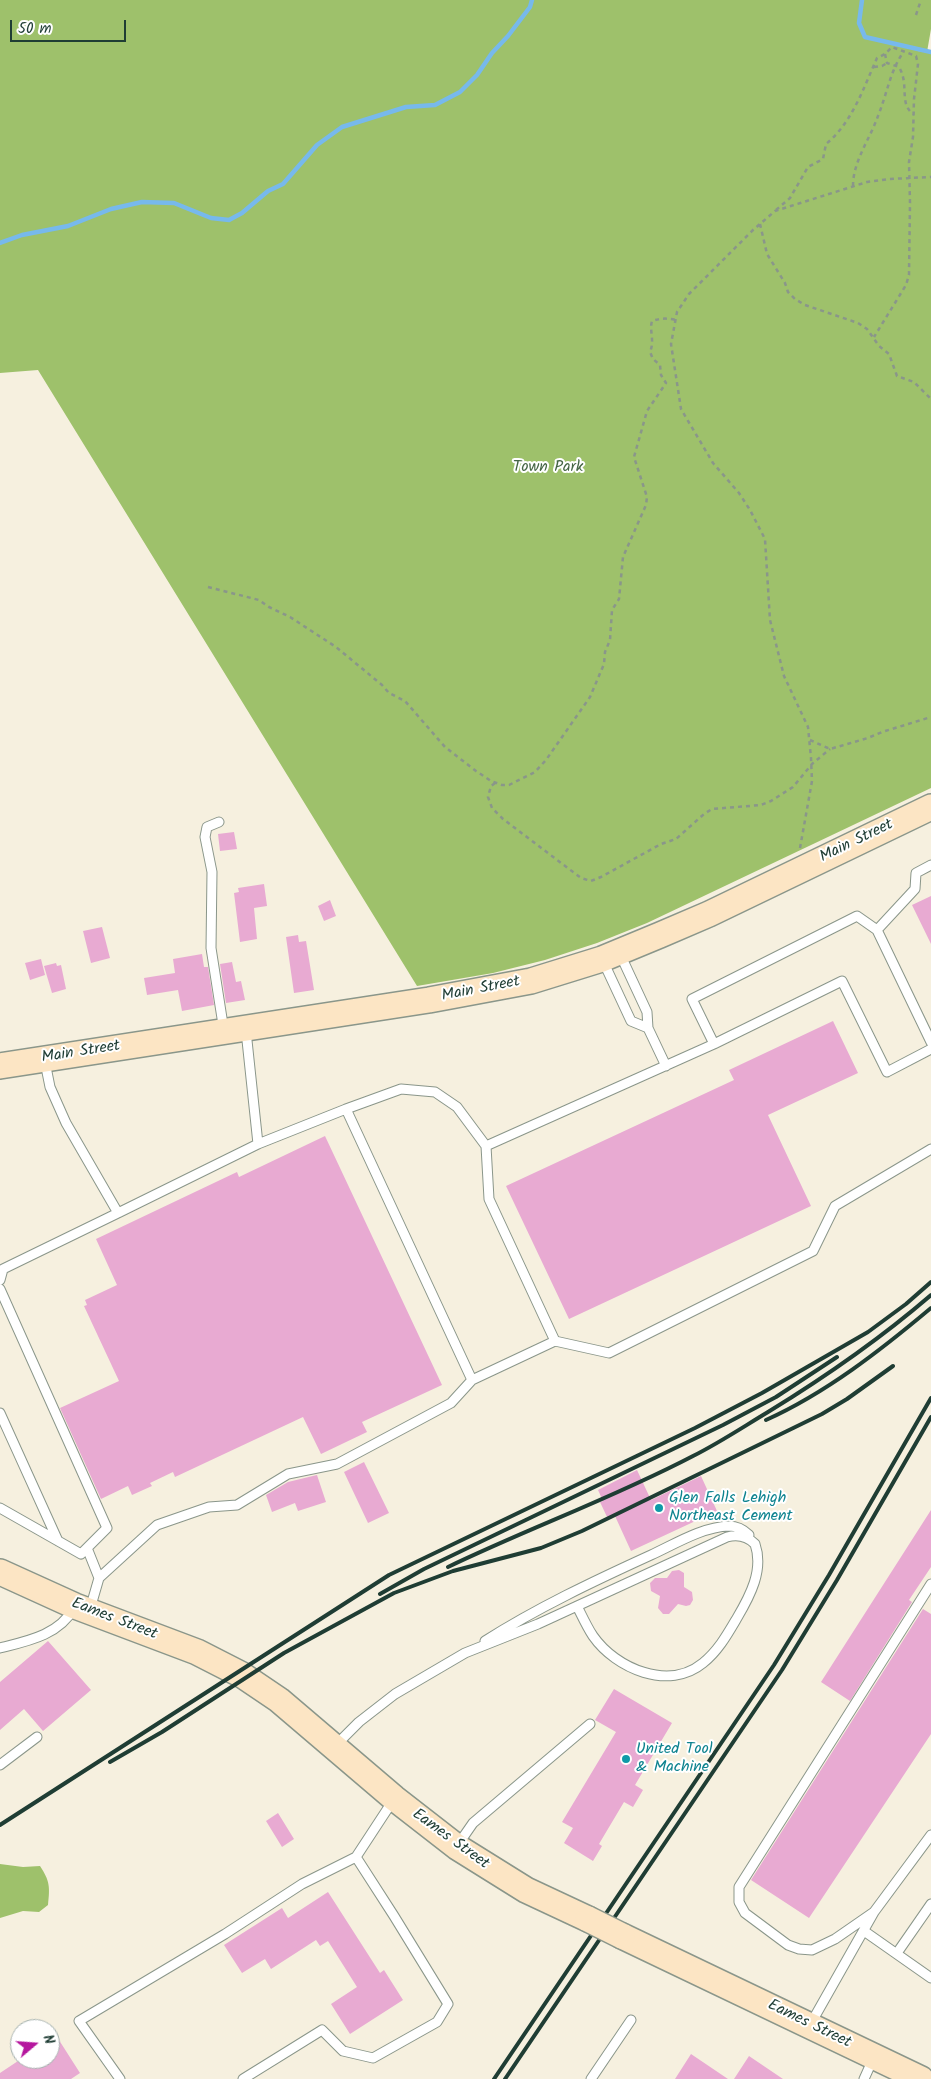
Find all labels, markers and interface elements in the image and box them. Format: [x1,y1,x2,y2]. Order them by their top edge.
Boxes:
scale bar [12,10,129,42]
text: 50 m [18,17,52,41]
park label: Town Park [513,458,583,478]
street label: Main Street [817,816,897,868]
street label: Main Street [440,973,522,1007]
street label: Main Street [40,1037,122,1069]
place label: Glen Falls Lehigh Northeast Cement [669,1489,793,1527]
marker: Glen Falls Lehigh Northeast Cement [653,1502,665,1514]
street label: Eames Street [68,1595,160,1645]
place label: United Tool & Machine [636,1740,713,1778]
marker: United Tool & Machine [620,1753,632,1765]
street label: Eames Street [408,1806,492,1874]
street label: Eames Street [764,1997,854,2053]
north arrow [10,2019,60,2069]
text: N [36,2032,60,2047]

